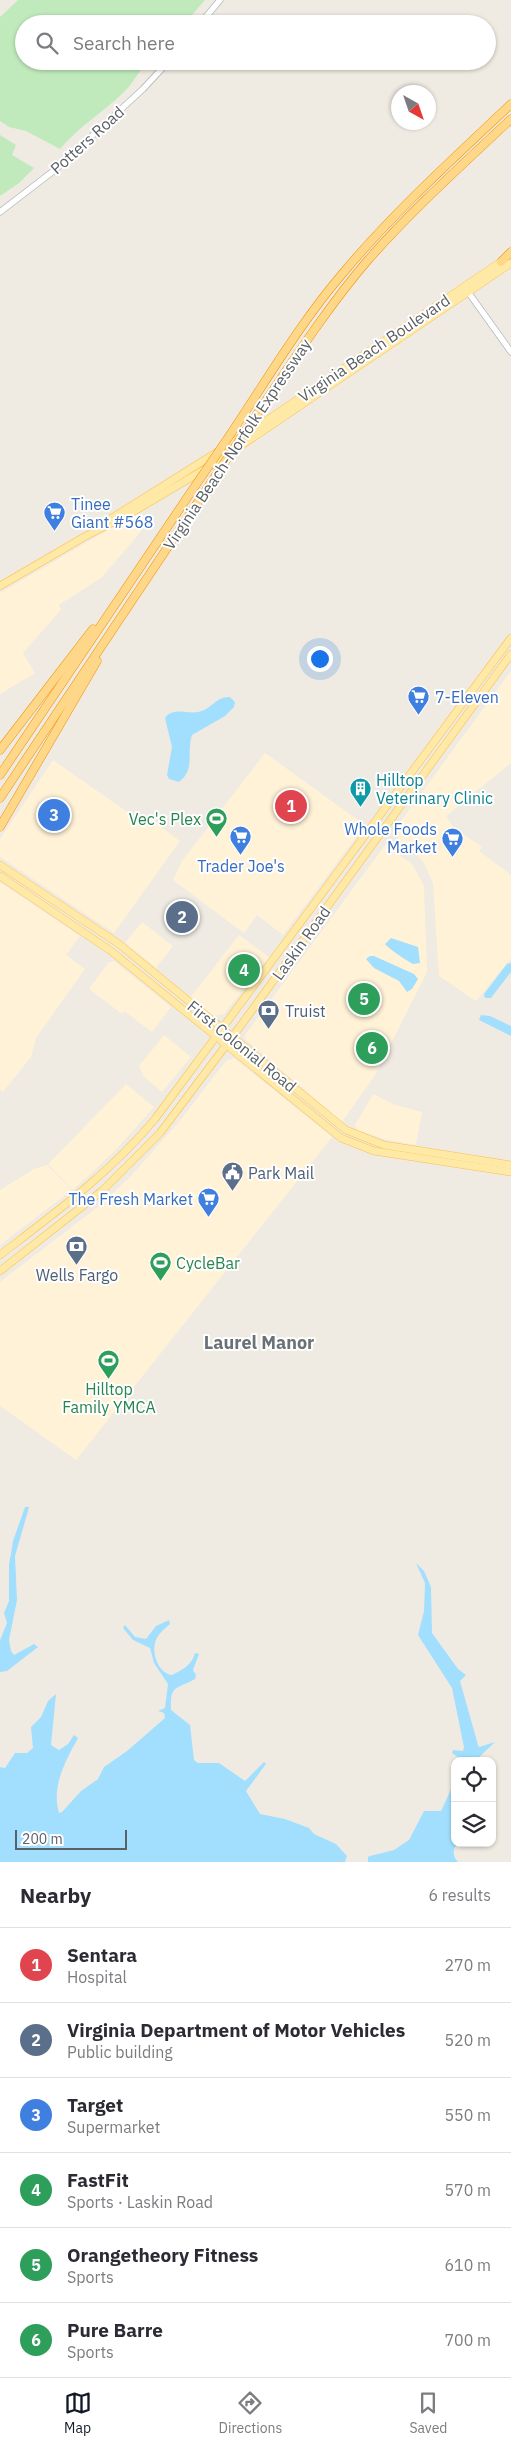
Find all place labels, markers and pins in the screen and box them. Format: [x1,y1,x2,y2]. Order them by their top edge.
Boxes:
place label: Tinee Giant #568 [71,494,153,532]
supermarket icon: Tinee Giant #568 [43,501,67,532]
supermarket icon: 7-Eleven [407,685,431,716]
place label: 7-Eleven [435,687,499,707]
place label: Hilltop Veterinary Clinic [376,770,493,808]
building icon: Hilltop Veterinary Clinic [348,777,372,808]
pin: 1 [275,787,307,825]
pin: 3 [38,796,70,834]
sports icon: Vec's Plex [205,807,229,838]
place label: Vec's Plex [129,809,201,829]
place label: Whole Foods Market [344,819,437,857]
supermarket icon: Trader Joe's [229,825,253,856]
supermarket icon: Whole Foods Market [441,826,465,857]
place label: Trader Joe's [197,856,285,876]
pin: 2 [166,898,198,936]
pin: 4 [228,951,260,989]
pin: 5 [348,980,380,1018]
bank icon: Truist [257,999,281,1030]
place label: Truist [285,1001,326,1021]
pin: 6 [356,1029,388,1067]
public building icon: Park Mail [220,1161,244,1192]
place label: Park Mail [248,1163,314,1183]
supermarket icon: The Fresh Market [197,1187,221,1218]
place label: The Fresh Market [68,1189,193,1209]
bank icon: Wells Fargo [65,1234,89,1265]
sports icon: CycleBar [148,1251,172,1282]
place label: CycleBar [176,1253,240,1273]
place label: Wells Fargo [36,1265,118,1285]
sports icon: Hilltop Family YMCA [97,1348,121,1379]
place label: Hilltop Family YMCA [62,1379,156,1417]

